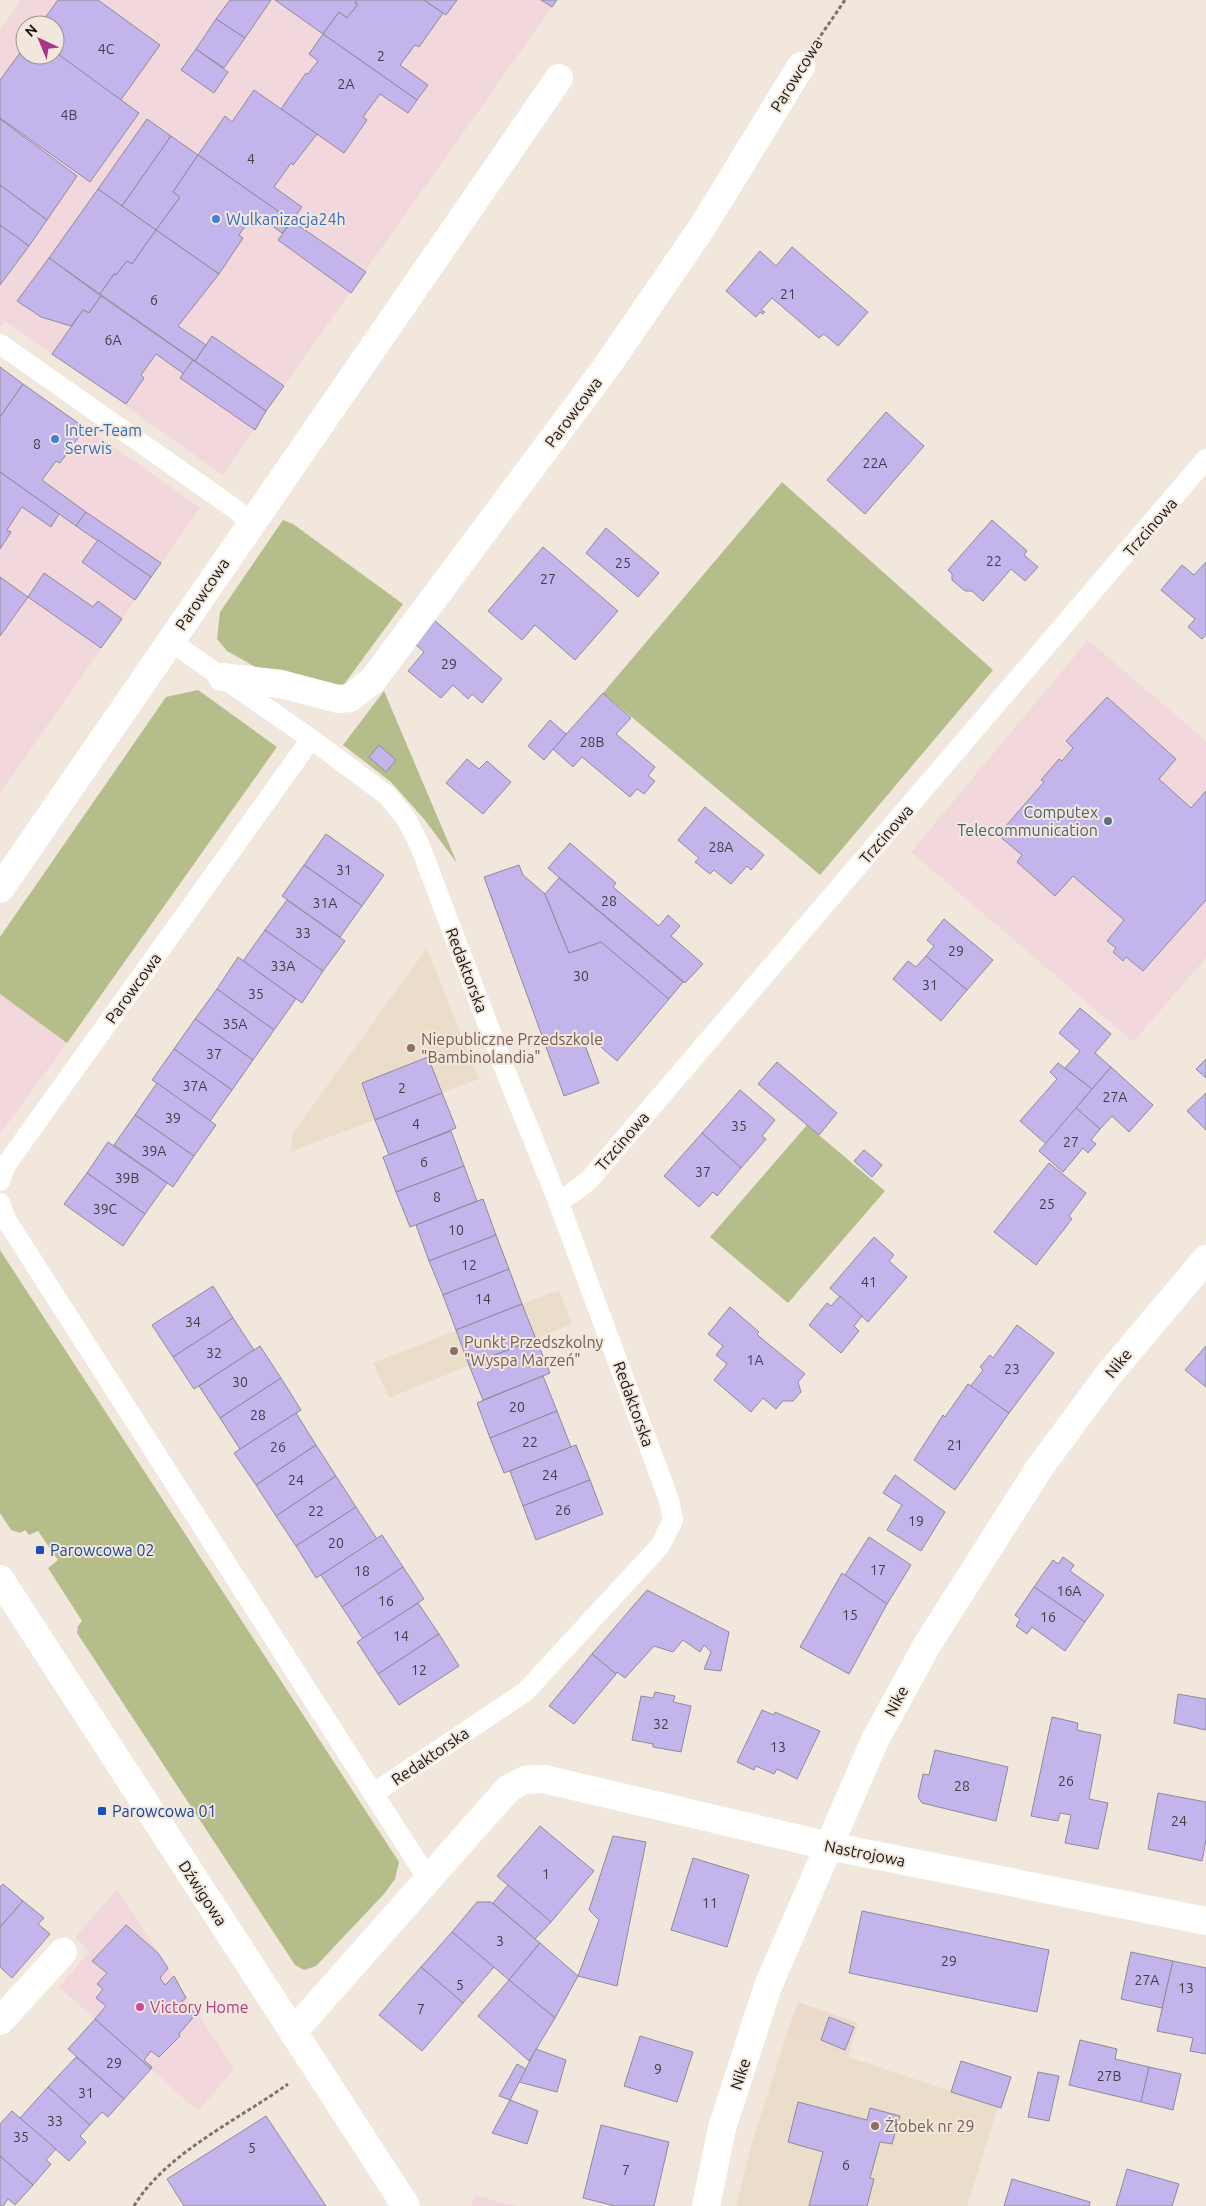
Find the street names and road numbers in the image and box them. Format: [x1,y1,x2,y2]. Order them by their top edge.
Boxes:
street label: Parowcowa [766,35,826,115]
street label: Parowcowa [541,374,605,450]
street label: Trzcinowa [1120,494,1180,560]
street label: Parowcowa [171,555,233,633]
street label: Trzcinowa [856,801,916,867]
street label: Redaktorska [443,925,491,1015]
street label: Parowcowa [101,949,165,1027]
street label: Trzcinowa [592,1108,652,1174]
street label: Nike [1101,1345,1135,1381]
street label: Redaktorska [610,1359,658,1449]
street label: Nike [881,1683,911,1719]
street label: Redaktorska [388,1724,472,1788]
street label: Nastrojowa [823,1836,907,1870]
street label: Dźwigowa [175,1857,231,1929]
street label: Nike [727,2056,753,2092]

